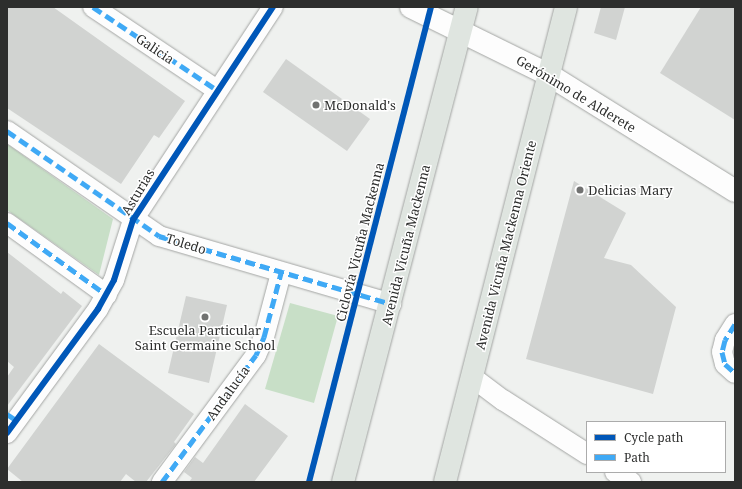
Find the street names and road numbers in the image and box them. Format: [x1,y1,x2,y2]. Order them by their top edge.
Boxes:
street label: Galicia [133,31,177,67]
street label: Gerónimo de Alderete [513,52,639,136]
street label: Avenida Vicuña Mackenna Oriente [472,139,540,351]
street label: Ciclovía Vicuña Mackenna [333,161,387,323]
street label: Avenida Vicuña Mackenna [378,163,434,327]
street label: Asturias [118,166,158,218]
street label: Toledo [164,231,208,257]
street label: Andalucía [203,363,253,423]

